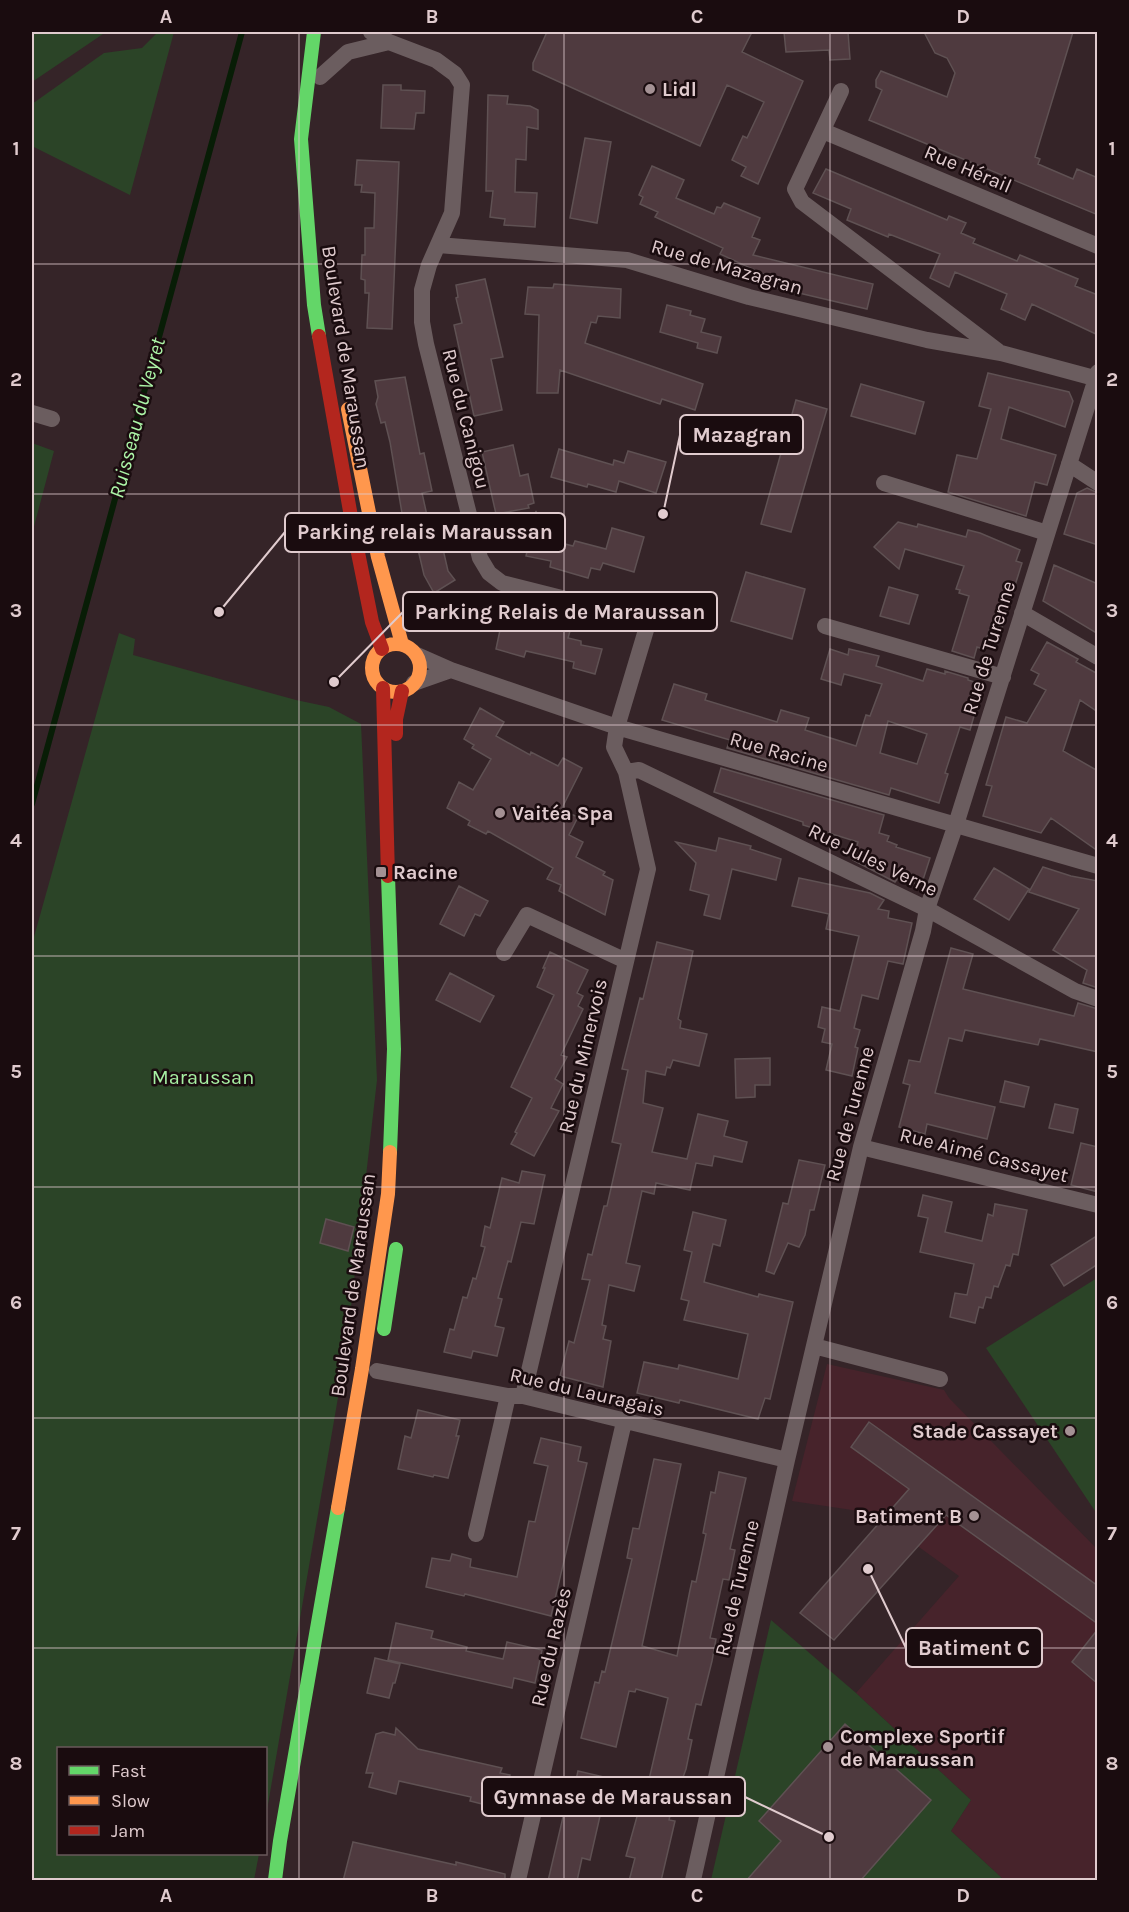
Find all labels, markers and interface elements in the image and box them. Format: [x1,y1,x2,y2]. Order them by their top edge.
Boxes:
text: A [160,5,173,28]
text: B [426,5,438,28]
text: C [691,5,703,28]
text: D [956,5,970,28]
place label: Lidl [662,78,697,101]
marker: Lidl [643,82,657,96]
text: 1 [12,137,20,160]
text: 1 [1108,137,1116,160]
street label: Rue Hérail [921,140,1015,198]
street label: Rue de Mazagran [649,234,805,300]
street label: Boulevard de Maraussan [317,244,375,470]
water label: Ruisseau du Veyret [104,334,170,501]
street label: Rue du Canigou [437,346,495,492]
text: 2 [10,368,22,391]
text: 2 [1106,368,1118,391]
callout: Mazagran [680,415,803,454]
text: Mazagran [692,423,792,447]
callout: Parking relais Maraussan [285,513,565,552]
text: Parking relais Maraussan [297,520,553,544]
street label: Rue de Turenne [958,578,1020,718]
callout: Parking Relais de Maraussan [403,592,717,631]
text: 3 [10,599,22,622]
text: 3 [1106,599,1118,622]
text: Parking Relais de Maraussan [415,600,705,624]
street label: Rue Racine [727,727,831,777]
place label: Vaitéa Spa [512,802,613,825]
marker: Vaitéa Spa [493,806,507,820]
street label: Rue Jules Verne [805,819,941,901]
text: 4 [10,829,22,852]
text: 4 [1106,829,1118,852]
place label: Racine [393,861,458,884]
marker: Racine [374,865,388,879]
street label: Rue du Minervois [554,976,612,1136]
street label: Rue de Turenne [821,1044,879,1184]
text: 5 [10,1060,22,1083]
text: 5 [1106,1060,1118,1083]
park label: Maraussan [152,1066,254,1089]
street label: Rue Aimé Cassayet [897,1123,1071,1187]
street label: Boulevard de Maraussan [326,1172,380,1398]
text: 6 [10,1291,22,1314]
text: 6 [1106,1291,1118,1314]
street label: Rue du Lauragais [508,1363,666,1421]
place label: Stade Cassayet [912,1420,1058,1443]
marker: Stade Cassayet [1063,1424,1077,1438]
place label: Batiment B [855,1505,962,1528]
marker: Batiment B [967,1509,981,1523]
street label: Rue de Turenne [710,1518,764,1658]
text: 7 [11,1522,21,1545]
text: 7 [1107,1522,1117,1545]
street label: Rue du Razès [526,1585,576,1709]
callout: Batiment C [906,1628,1042,1667]
text: Batiment C [918,1636,1030,1660]
place label: Complexe Sportif de Maraussan [840,1725,1005,1771]
marker: Complexe Sportif de Maraussan [821,1740,835,1754]
legend [57,1747,267,1855]
text: 8 [10,1752,22,1775]
text: 8 [1106,1752,1118,1775]
text: Fast [111,1760,146,1782]
callout: Gymnase de Maraussan [482,1777,745,1816]
text: Gymnase de Maraussan [494,1785,732,1809]
text: Slow [111,1790,150,1812]
text: Jam [111,1820,145,1842]
text: A [160,1884,173,1907]
text: B [426,1884,438,1907]
text: C [691,1884,703,1907]
text: D [956,1884,970,1907]

